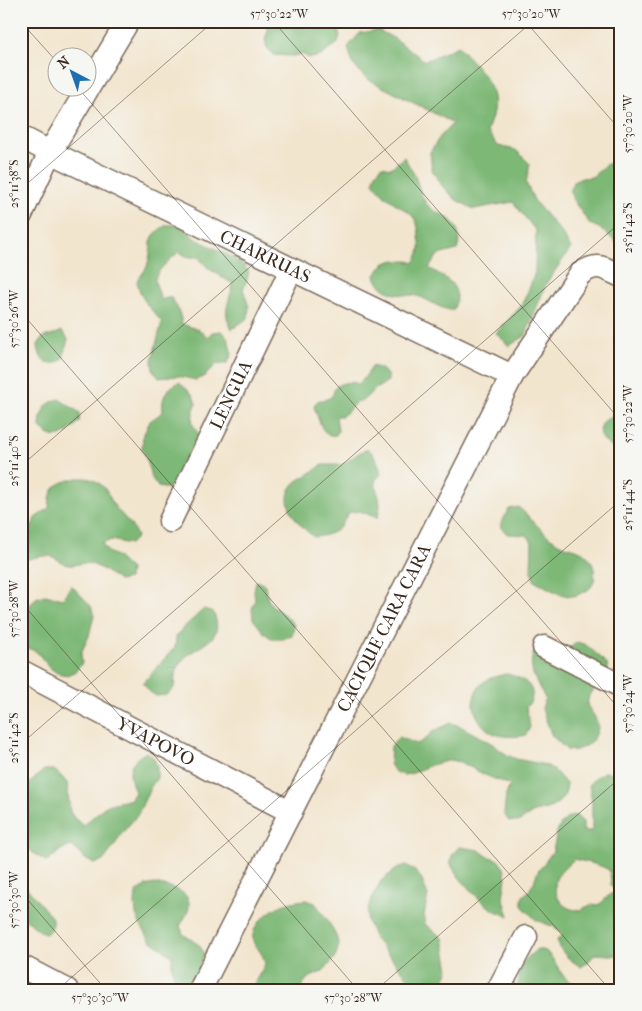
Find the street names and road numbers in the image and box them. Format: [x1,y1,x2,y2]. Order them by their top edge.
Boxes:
street label: CHARRUAS [216,225,314,287]
street label: LENGUA [205,357,256,433]
street label: CACIQUE CARA CARA [332,540,436,716]
street label: YVAPOVO [112,712,198,770]

